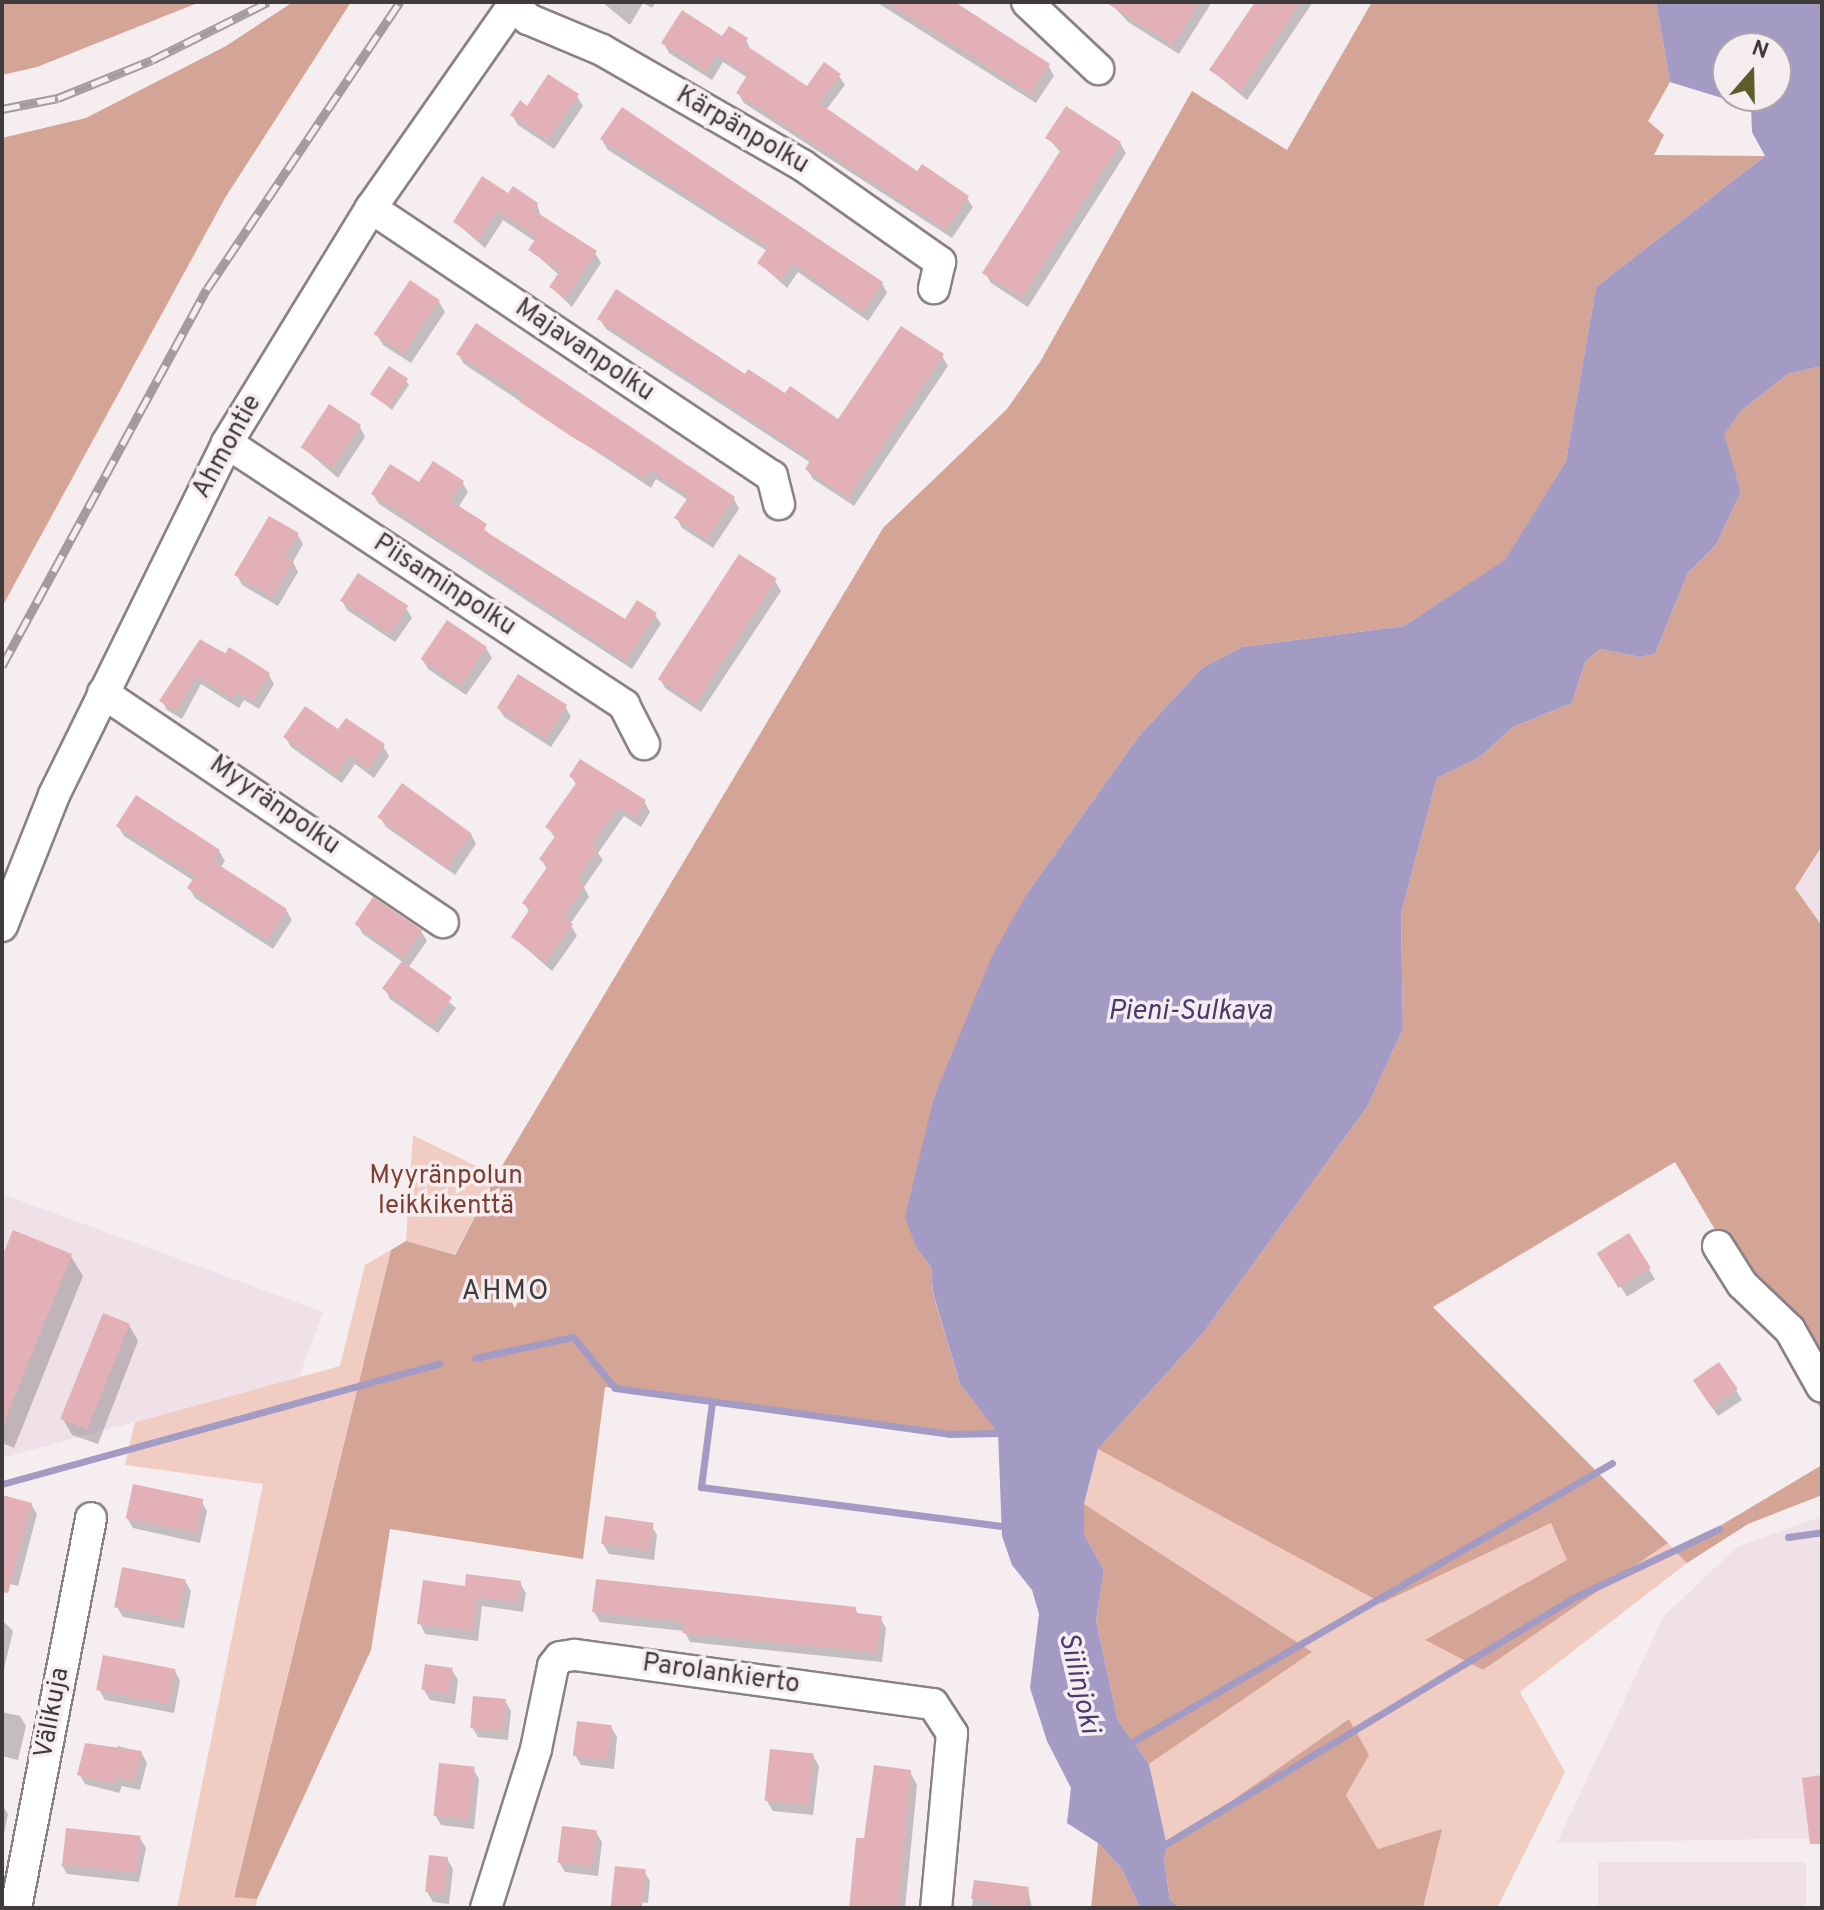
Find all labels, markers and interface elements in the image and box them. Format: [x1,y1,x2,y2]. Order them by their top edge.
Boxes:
north arrow [1712,32,1792,112]
text: N [1748,35,1772,66]
street label: Kärpänpolku [670,80,814,182]
street label: Majavanpolku [509,293,659,409]
street label: Ahmontie [187,390,269,504]
street label: Piisaminpolku [367,528,521,644]
street label: Myyränpolku [203,750,345,862]
water label: Pieni-Sulkava [1108,995,1272,1029]
park label: Myyränpolun leikkikenttä [369,1161,523,1222]
district label: AHMO [462,1275,550,1309]
water label: Siilinjoki [1050,1629,1106,1737]
street label: Parolankierto [640,1649,802,1701]
street label: Välikuja [29,1665,77,1761]

